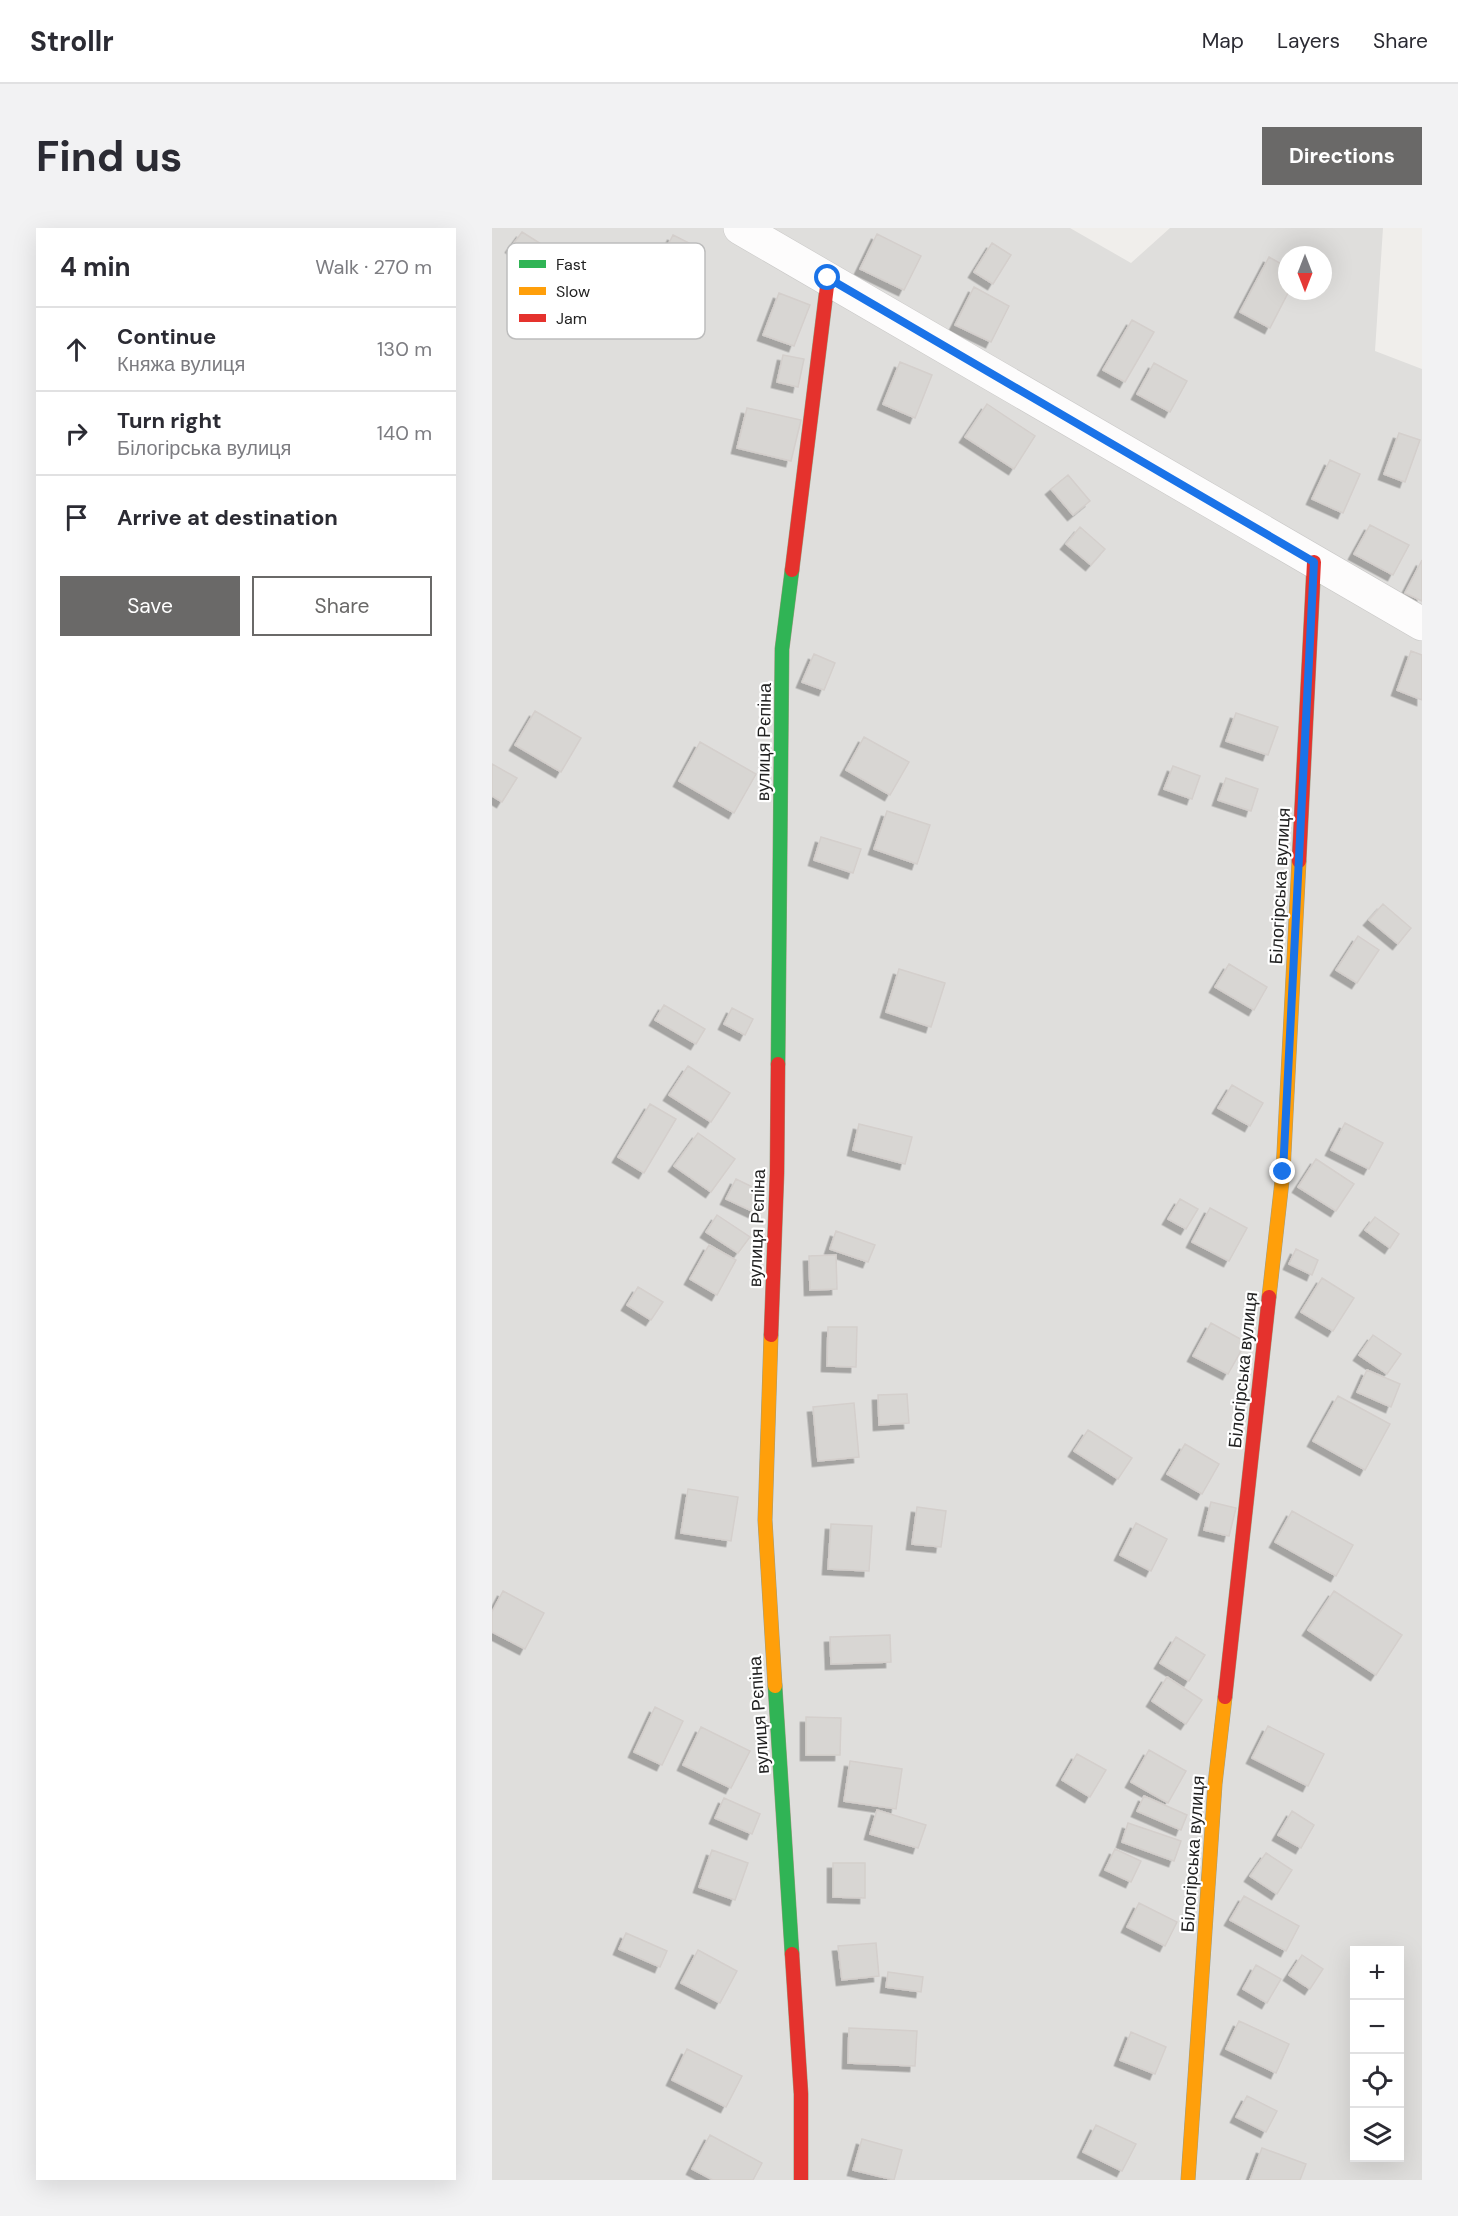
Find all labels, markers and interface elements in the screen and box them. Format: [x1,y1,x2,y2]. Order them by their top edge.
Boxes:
text: Strollr [30,23,114,60]
text: Map [1202,27,1244,55]
text: Layers [1277,27,1340,55]
text: Share [1373,27,1428,55]
button: Directions [1262,127,1422,185]
text: Find us [36,129,182,184]
legend [507,243,705,339]
north arrow [1278,246,1332,300]
text: 4 min [60,250,131,284]
text: Walk · 270 m [315,254,432,280]
text: Fast [556,254,587,275]
route start [814,264,840,290]
text: Slow [556,281,590,302]
text: Jam [556,308,587,329]
text: Continue [117,322,216,351]
icon: ahead [60,333,93,366]
text: 130 m [377,336,432,362]
text: Княжа вулиця [117,351,245,377]
text: Turn right [117,406,222,435]
icon: right [60,417,93,450]
text: 140 m [377,420,432,446]
text: Білогірська вулиця [117,435,291,461]
icon: arrive [60,501,93,534]
text: Arrive at destination [117,503,338,532]
button: Save [60,576,240,636]
button: Share [252,576,432,636]
street label: вулиця Рєпіна [751,682,777,801]
street label: Білогірська вулиця [1264,807,1296,965]
route end [1269,1158,1295,1184]
street label: вулиця Рєпіна [743,1168,771,1287]
street label: Білогірська вулиця [1223,1291,1263,1449]
street label: вулиця Рєпіна [743,1654,775,1775]
street label: Білогірська вулиця [1176,1775,1210,1933]
map controls [1350,1946,1404,2162]
button: + [1350,1946,1404,2000]
button: − [1350,2000,1404,2054]
button: locate [1350,2054,1404,2108]
button: layers [1350,2108,1404,2162]

